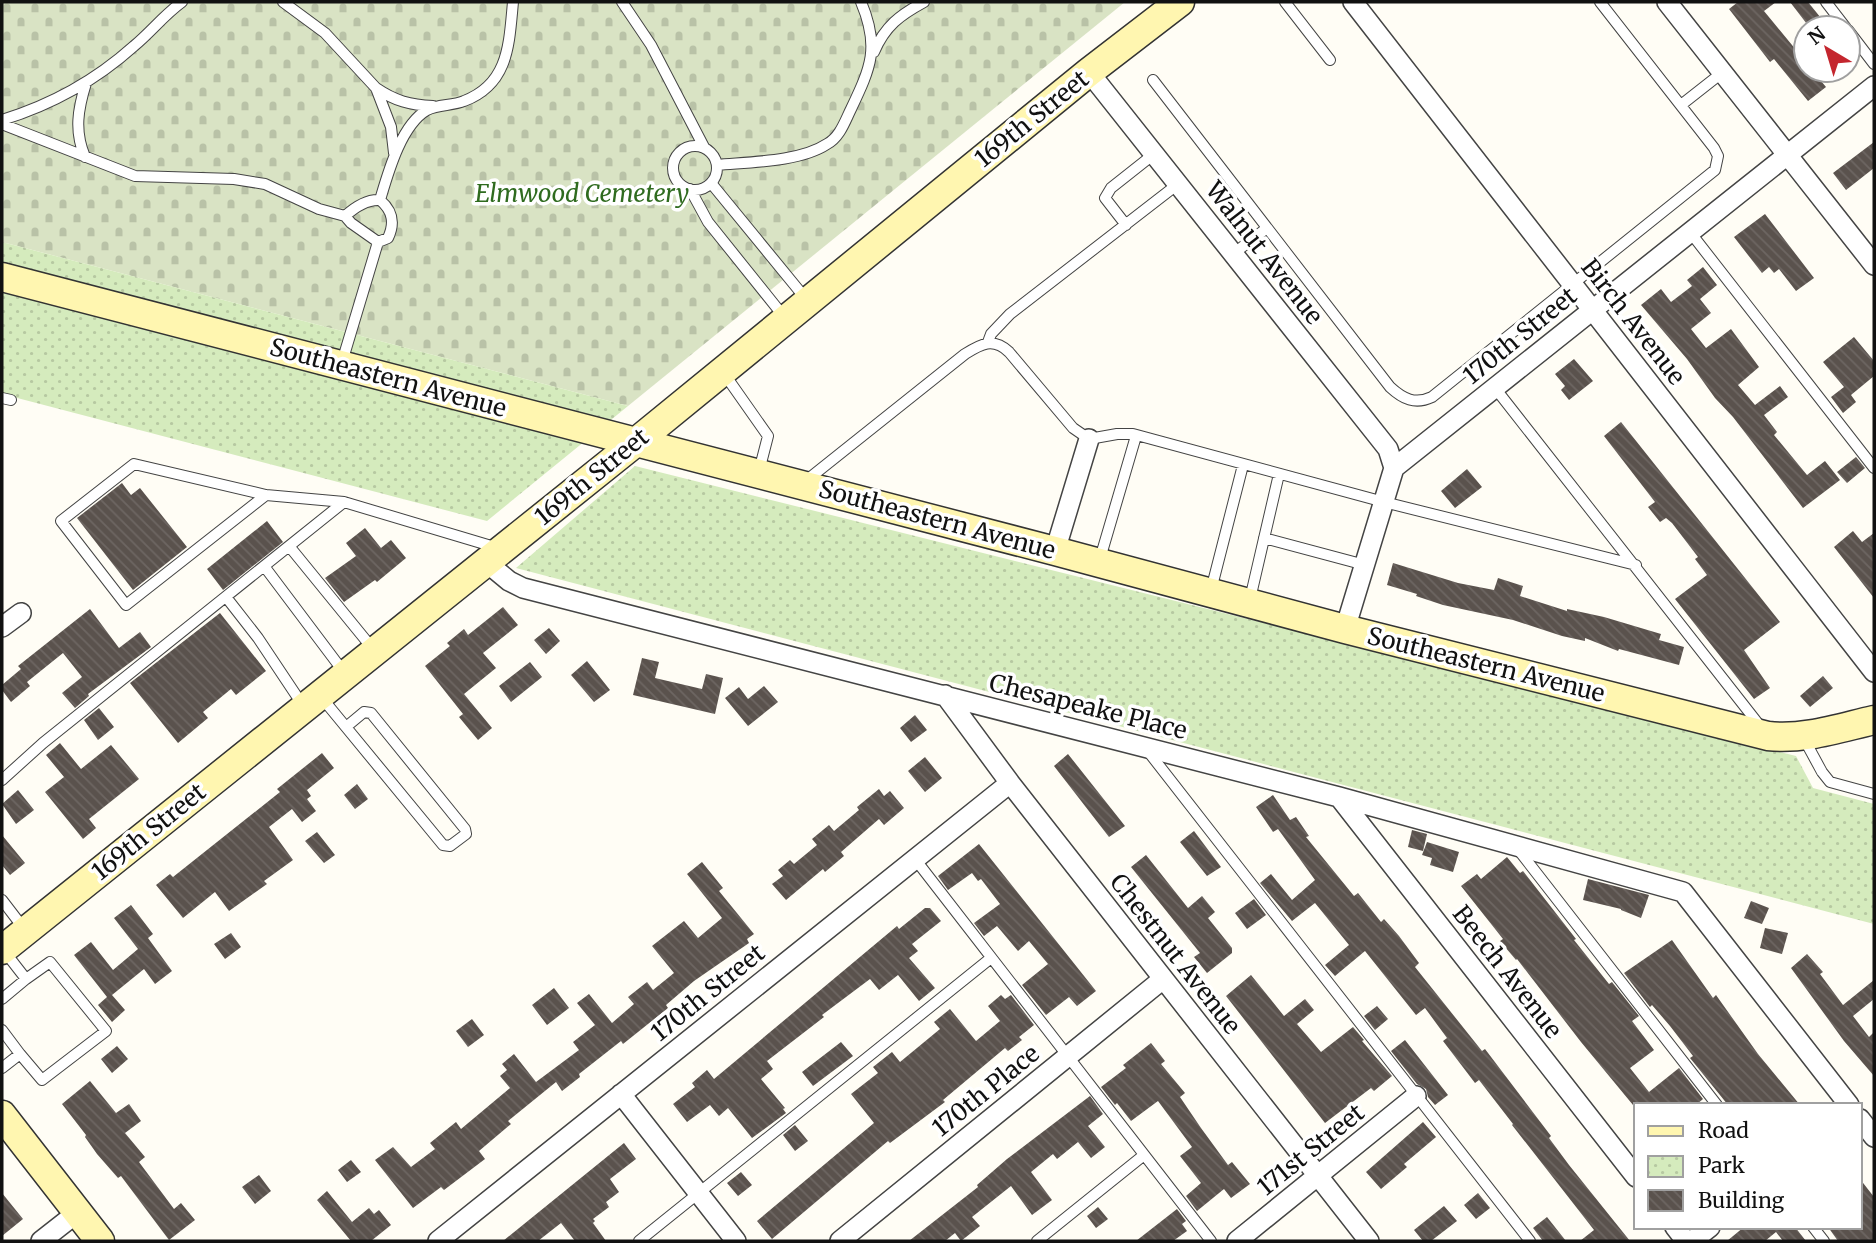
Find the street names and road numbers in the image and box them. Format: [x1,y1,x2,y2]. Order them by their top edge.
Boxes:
street label: 169th Street [968,63,1095,174]
street label: Walnut Avenue [1198,174,1330,330]
street label: Birch Avenue [1575,252,1692,391]
street label: 170th Street [1457,280,1583,391]
street label: Southeastern Avenue [266,331,510,424]
street label: 169th Street [528,421,655,532]
street label: Southeastern Avenue [815,473,1059,566]
street label: Southeastern Avenue [1364,620,1608,709]
street label: Chesapeake Place [986,667,1190,746]
street label: 169th Street [85,776,212,887]
street label: Chestnut Avenue [1103,867,1248,1040]
street label: Beech Avenue [1446,899,1569,1044]
street label: 170th Street [645,937,771,1048]
street label: 170th Place [926,1038,1045,1143]
street label: 171st Street [1251,1097,1371,1202]

